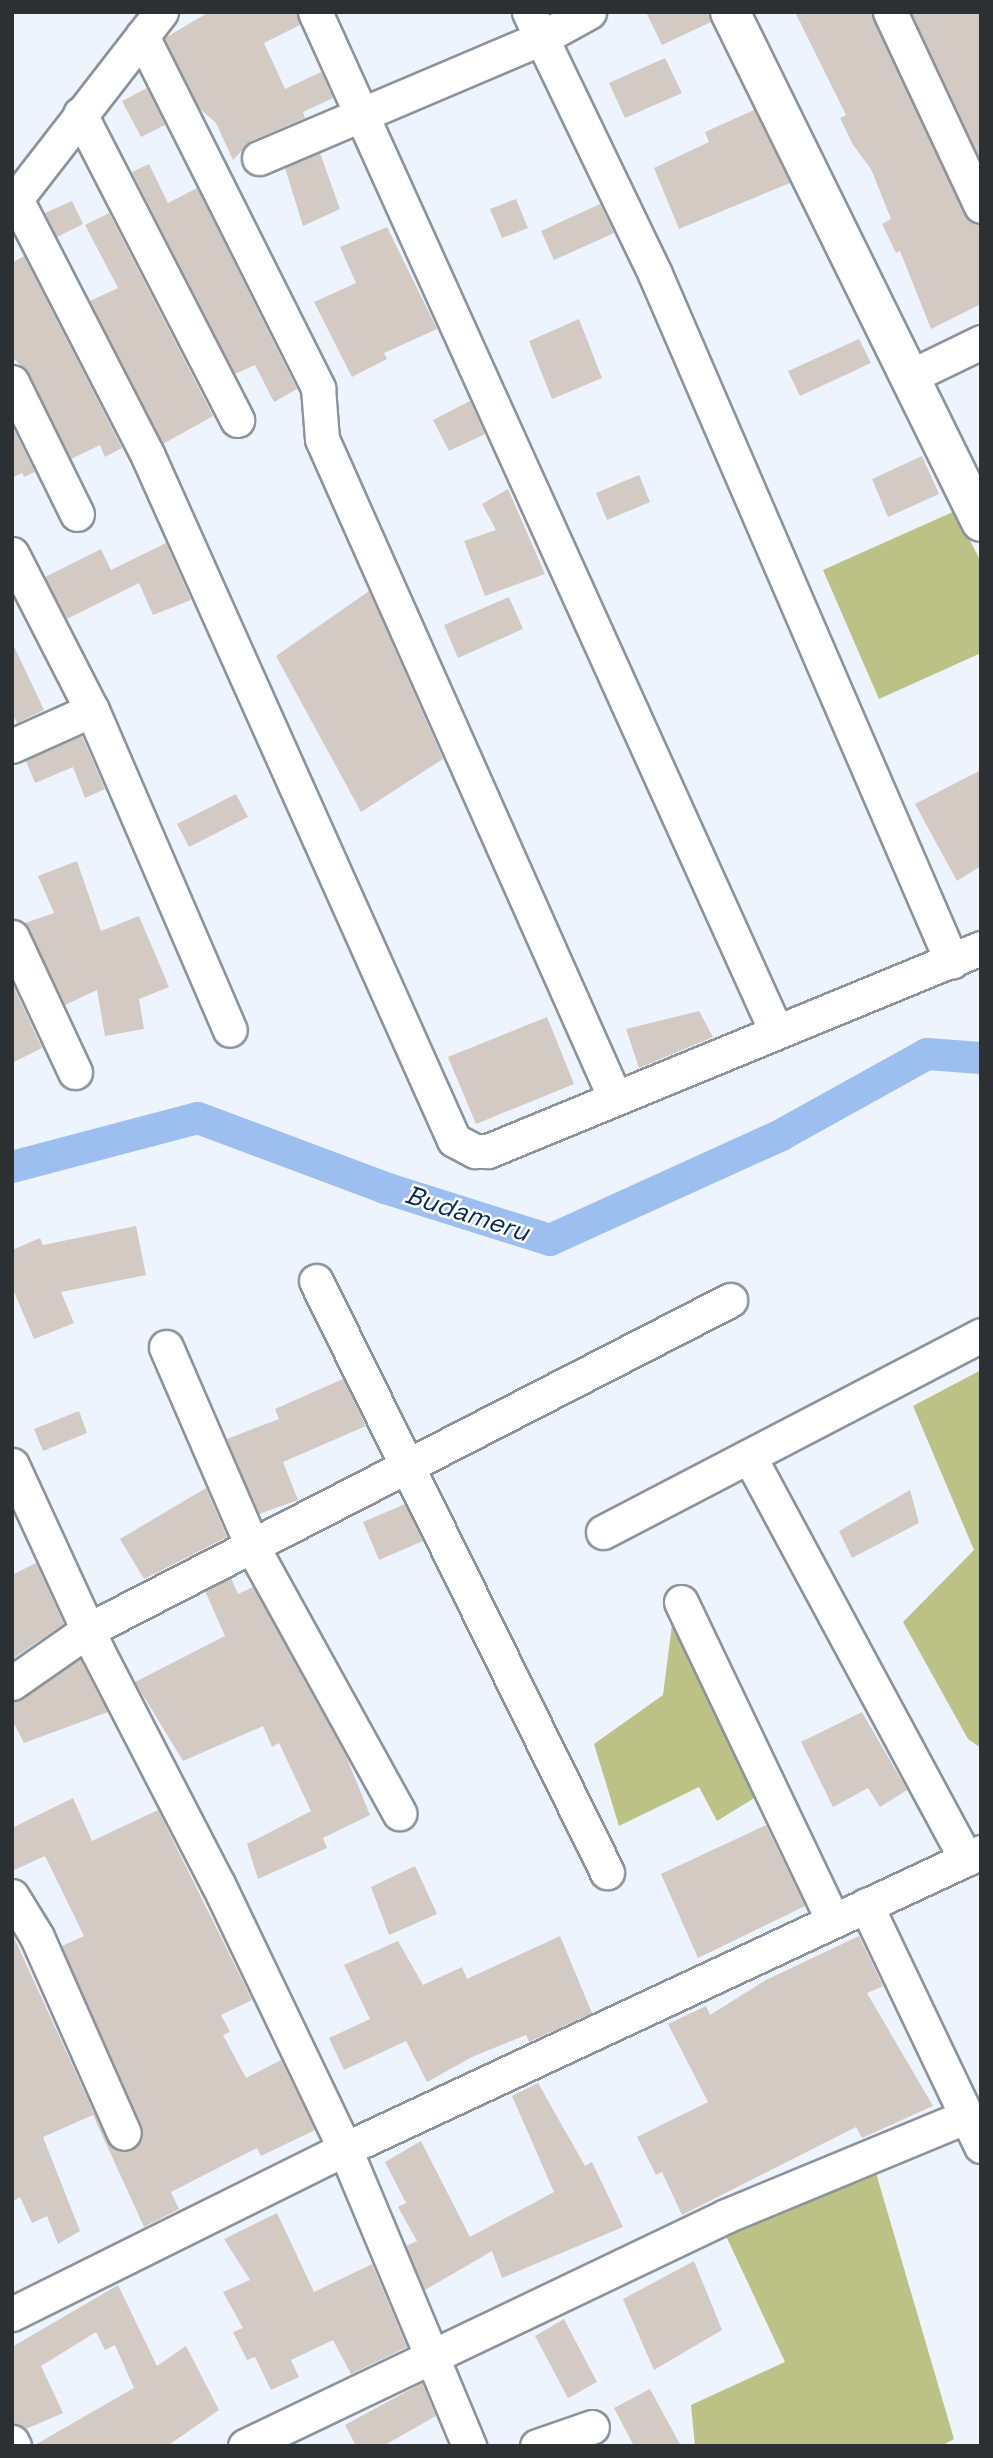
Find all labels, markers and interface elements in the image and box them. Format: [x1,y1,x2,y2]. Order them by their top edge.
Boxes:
water label: Budameru [401,1179,533,1249]

